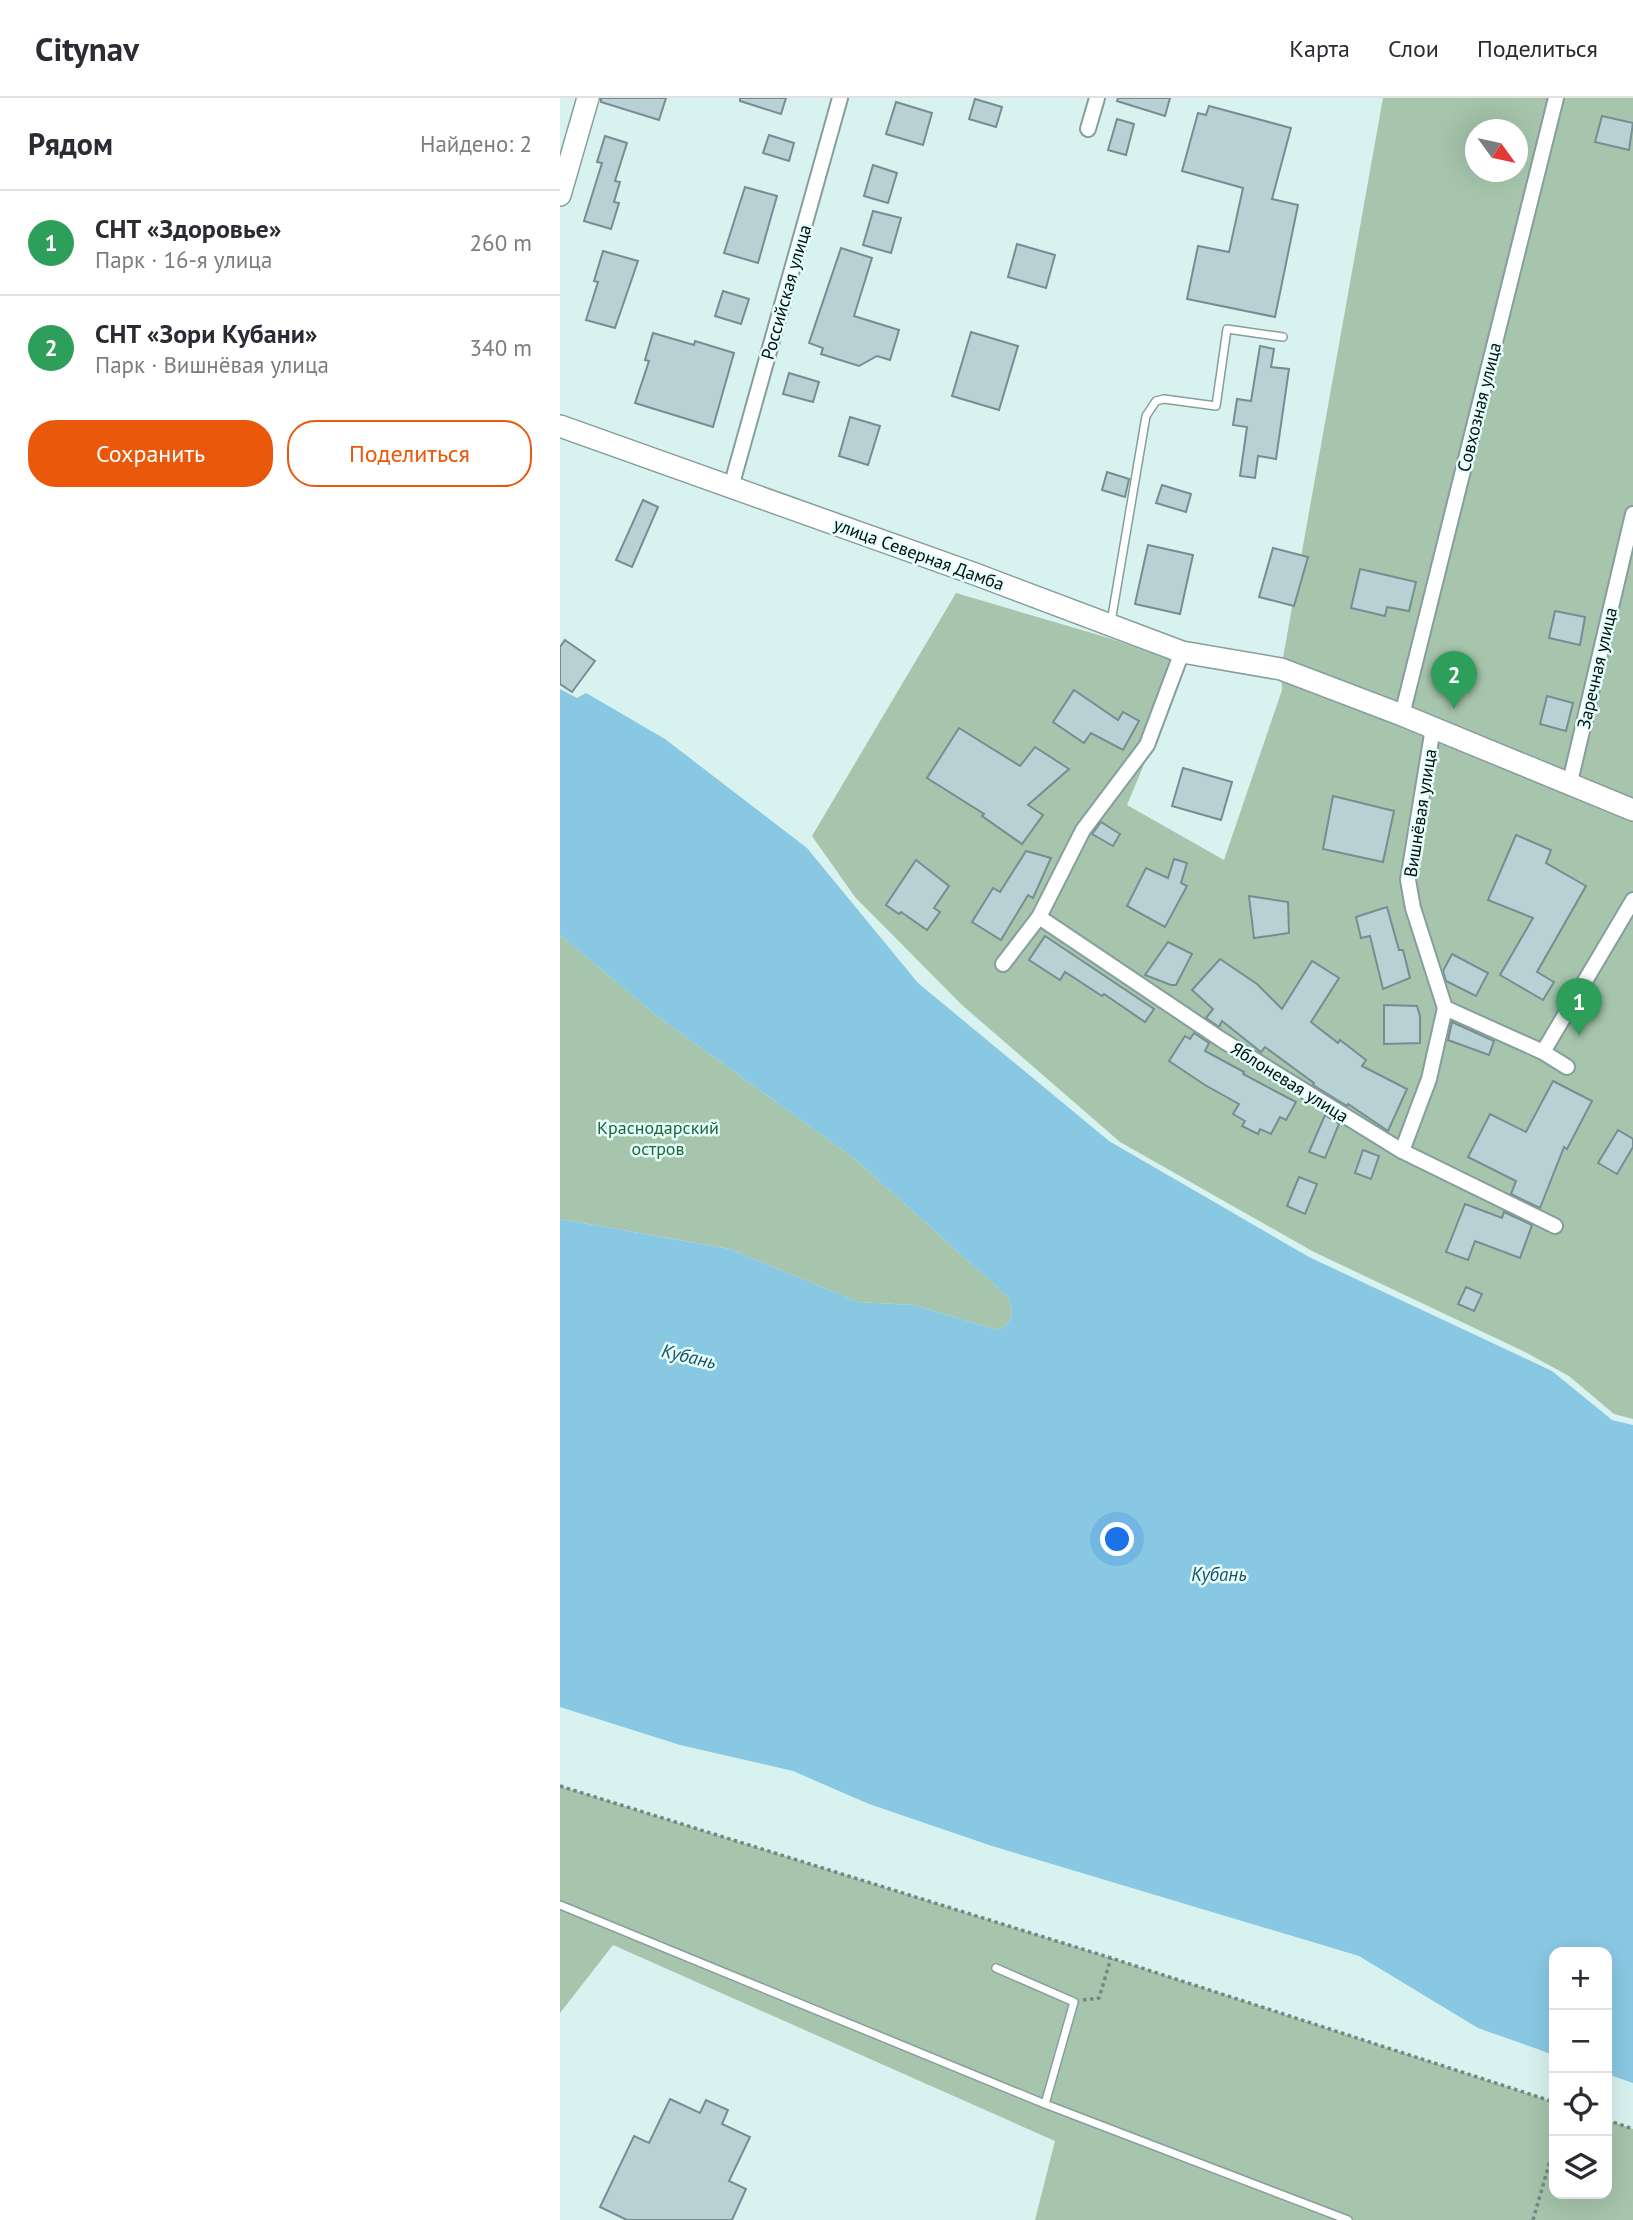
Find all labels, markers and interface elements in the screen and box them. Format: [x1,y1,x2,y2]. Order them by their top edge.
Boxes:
text: Citynav [35,27,139,70]
text: Карта [1289,33,1350,64]
text: Слои [1388,33,1439,64]
text: Поделиться [1477,33,1598,64]
north arrow [1465,119,1528,182]
text: Рядом [28,124,113,163]
text: Найдено: 2 [420,129,532,158]
text: СНТ «Здоровье» [95,212,282,245]
street label: Российская улица [756,222,816,362]
text: 1 [44,228,58,257]
text: 260 m [470,228,532,257]
text: Парк · 16-я улица [95,245,272,274]
text: СНТ «Зори Кубани» [95,317,318,350]
text: 2 [44,333,58,362]
text: 340 m [470,333,532,362]
street label: Совхозная улица [1452,340,1506,474]
text: Парк · Вишнёвая улица [95,350,329,379]
button: Сохранить [28,420,273,487]
button: Поделиться [287,420,532,487]
street label: улица Северная Дамба [831,512,1007,596]
street label: Заречная улица [1572,605,1622,731]
pin: 2 [1431,651,1477,709]
street label: Вишнёвая улица [1399,747,1441,879]
pin: 1 [1556,978,1602,1036]
street label: Яблоневая улица [1227,1037,1353,1127]
park label: Краснодарский остров [597,1116,719,1160]
water label: Кубань [659,1338,719,1374]
your location [1100,1522,1134,1556]
water label: Кубань [1191,1562,1247,1586]
map controls [1549,1947,1612,2199]
button: + [1549,1947,1612,2010]
button: − [1549,2010,1612,2073]
button: locate [1549,2073,1612,2136]
button: layers [1549,2136,1612,2199]

